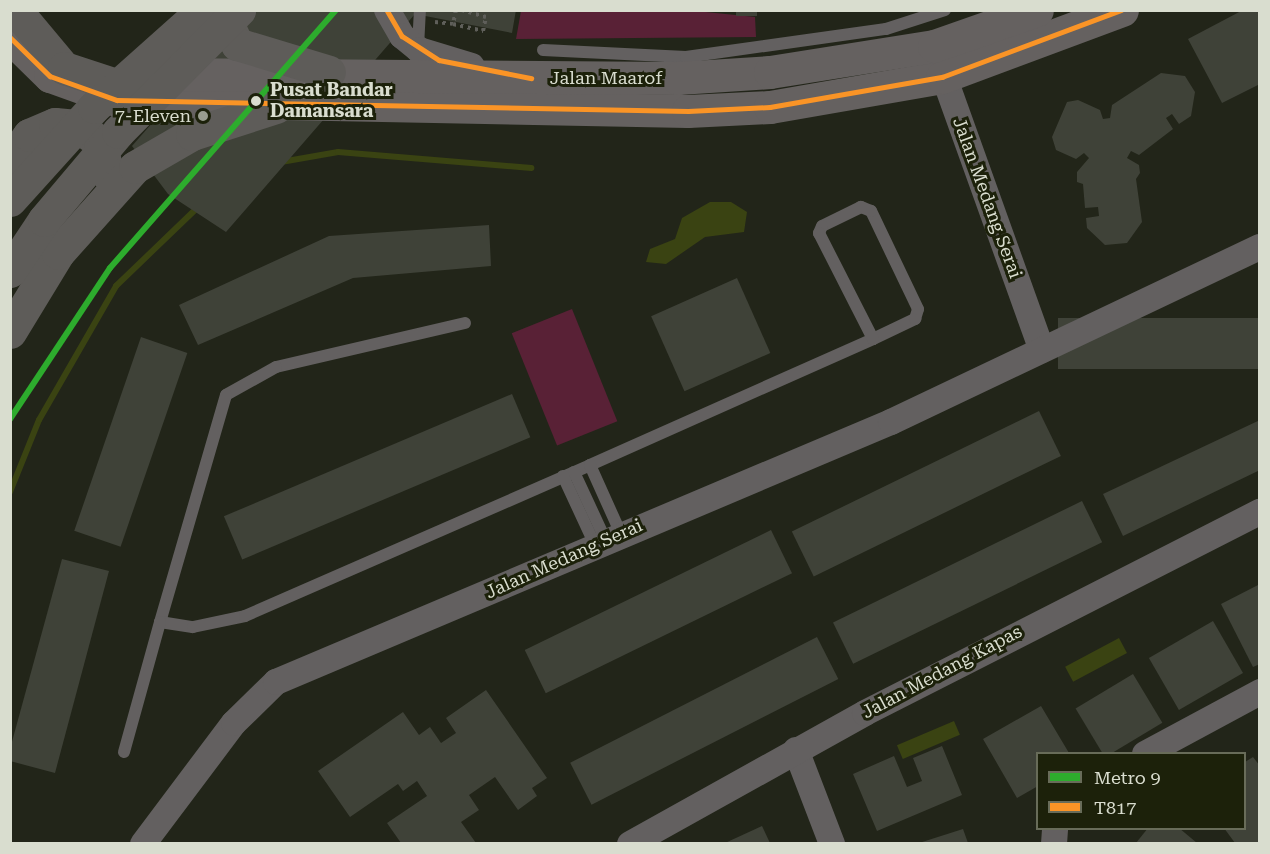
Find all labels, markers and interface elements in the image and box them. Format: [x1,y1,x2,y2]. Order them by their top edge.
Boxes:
street label: Jalan Maarof [550,67,662,89]
place label: Pusat Bandar Damansara [270,80,393,122]
marker: Pusat Bandar Damansara [247,92,265,110]
place label: 7-Eleven [115,105,191,127]
marker: 7-Eleven [196,109,210,123]
street label: Jalan Medang Serai [948,115,1026,281]
street label: Jalan Medang Serai [482,515,646,603]
street label: Jalan Medang Kapas [858,621,1026,723]
legend [1036,752,1246,830]
text: Metro 9 [1094,767,1160,788]
text: T817 [1094,797,1136,818]

